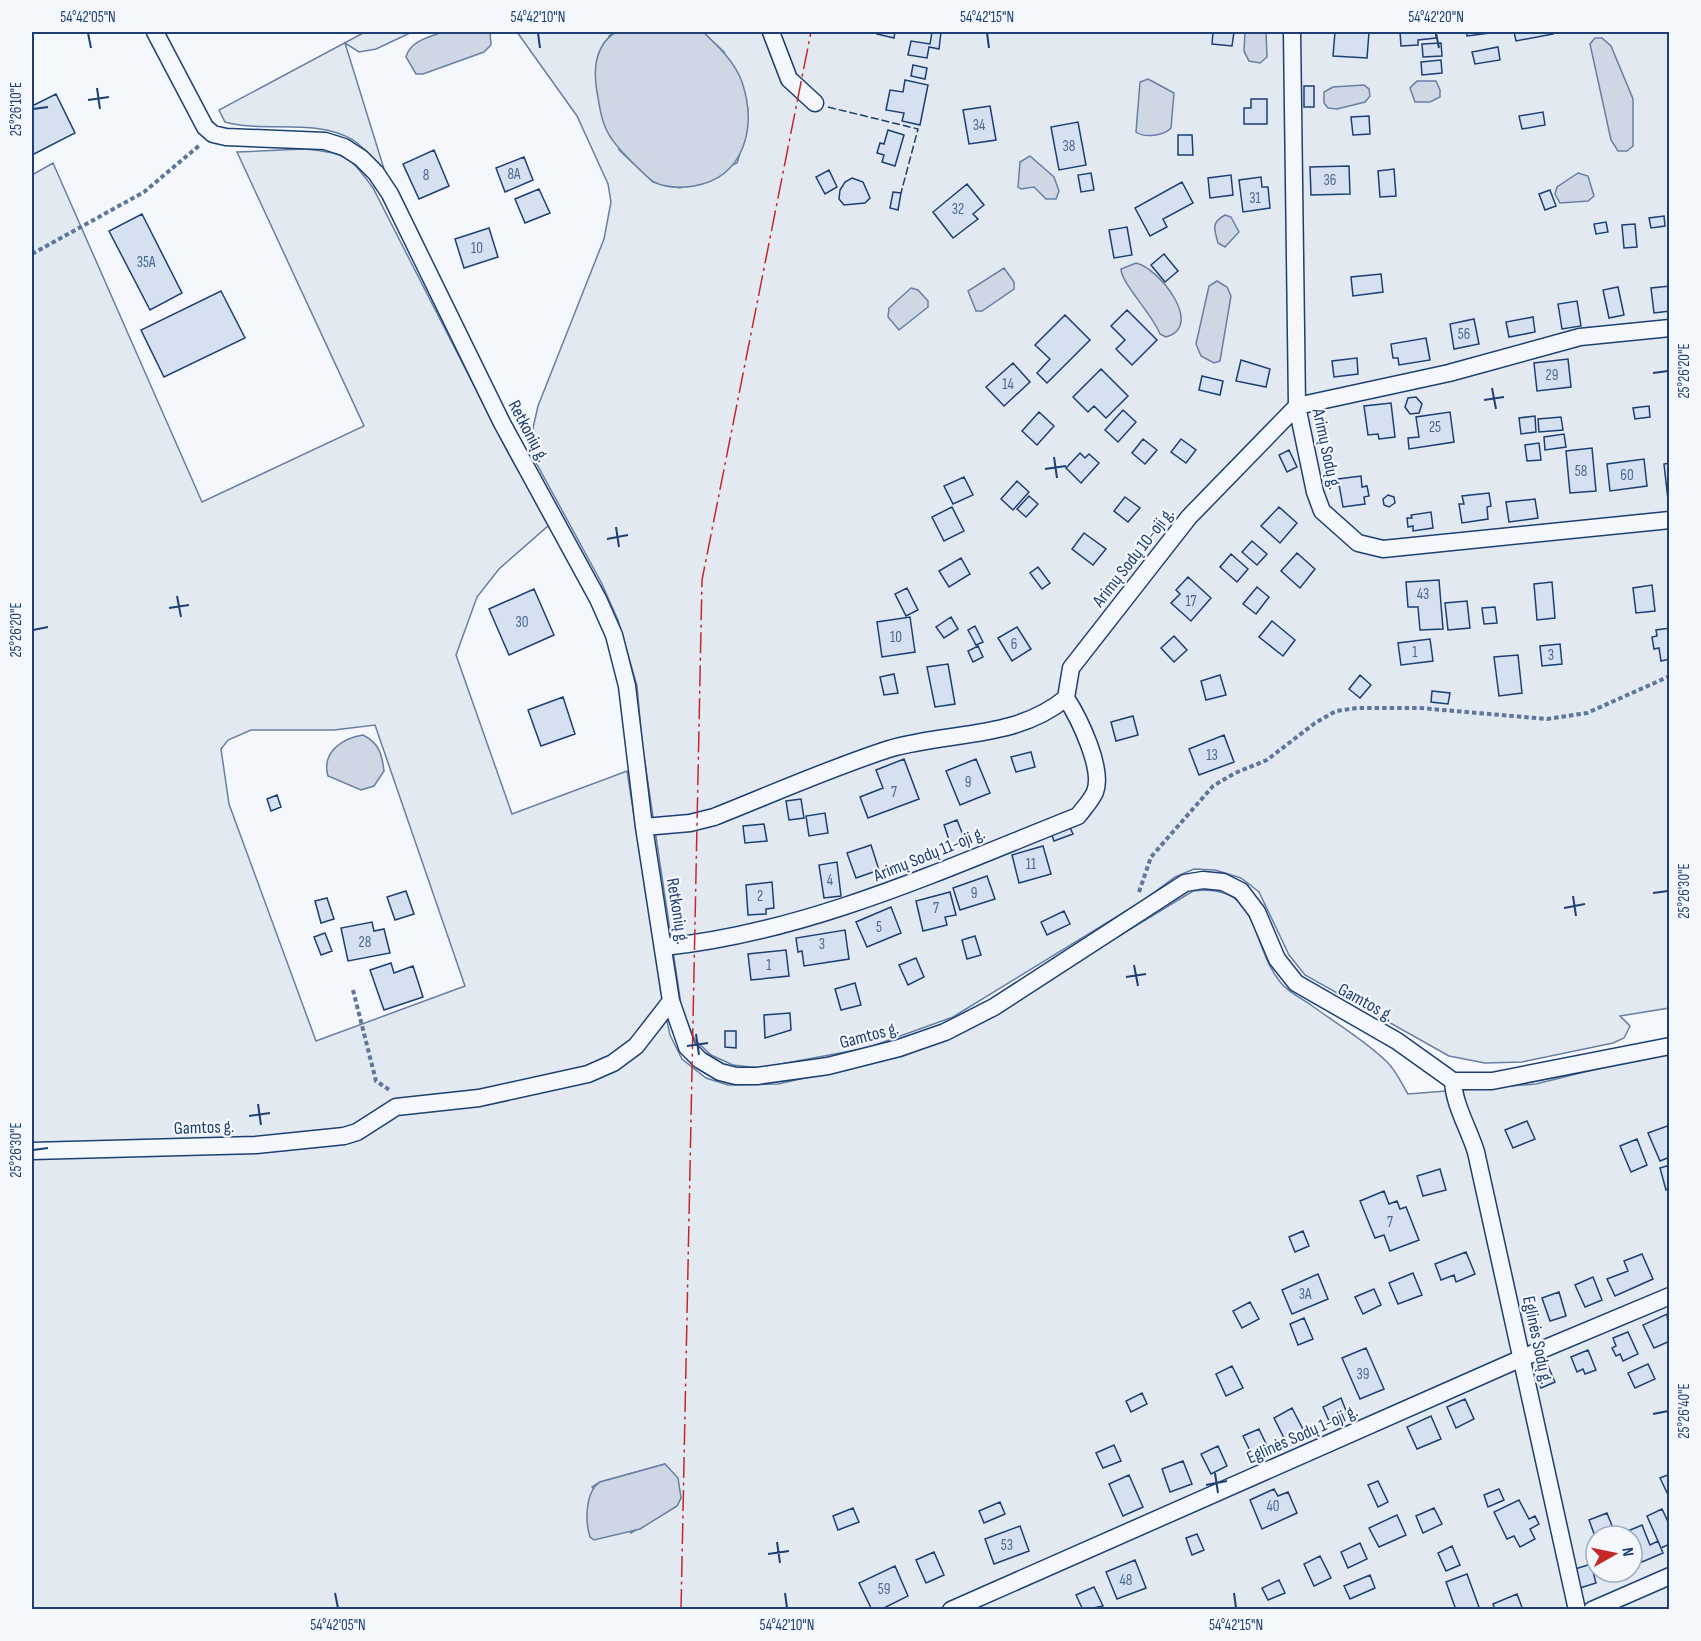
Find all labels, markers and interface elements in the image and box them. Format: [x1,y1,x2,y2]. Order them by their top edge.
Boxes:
text: 54°42'05"N [60,8,116,27]
text: 54°42'10"N [511,8,565,27]
text: 54°42'15"N [960,8,1014,27]
text: 54°42'20"N [1408,8,1464,27]
text: 25°26'10"E [7,82,26,136]
house number: 34 [973,116,985,135]
house number: 38 [1063,137,1075,156]
house number: 8A [508,165,521,184]
house number: 8 [423,166,429,185]
house number: 36 [1324,171,1336,190]
house number: 31 [1249,189,1262,208]
house number: 32 [952,200,964,219]
house number: 10 [471,239,483,258]
house number: 35A [137,253,156,272]
house number: 56 [1458,325,1470,344]
text: 25°26'20"E [1675,343,1694,399]
house number: 29 [1546,366,1558,385]
house number: 14 [1002,375,1014,394]
street label: Retkonių g. [504,397,554,466]
street label: Arimų Sodų g. [1307,406,1345,491]
house number: 25 [1429,418,1441,437]
house number: 58 [1575,462,1587,481]
house number: 60 [1620,466,1634,485]
street label: Arimų Sodų 10-oji g. [1088,504,1179,612]
house number: 43 [1417,585,1429,604]
house number: 17 [1185,592,1197,611]
text: 25°26'20"E [7,602,26,658]
house number: 30 [516,613,528,632]
house number: 10 [890,628,902,647]
house number: 6 [1011,635,1017,654]
house number: 1 [1412,643,1418,662]
house number: 3 [1548,646,1554,665]
house number: 13 [1206,746,1218,765]
house number: 9 [965,773,971,792]
house number: 7 [891,783,897,802]
street label: Arimų Sodų 11-oji g. [869,823,988,887]
house number: 11 [1026,855,1037,874]
text: 25°26'30"E [1675,863,1694,919]
house number: 4 [827,871,833,890]
street label: Retkonių g. [662,876,693,946]
house number: 9 [971,884,977,903]
house number: 2 [757,887,763,906]
house number: 7 [933,899,939,918]
house number: 5 [876,918,882,937]
house number: 28 [359,933,371,952]
house number: 3 [819,935,825,954]
house number: 1 [766,956,772,975]
street label: Gamtos g. [1334,979,1397,1026]
street label: Gamtos g. [837,1018,901,1053]
street label: Gamtos g. [174,1116,234,1139]
text: 25°26'30"E [7,1122,26,1178]
house number: 7 [1387,1213,1393,1232]
house number: 3A [1299,1285,1312,1304]
street label: Eglinės Sodų g. [1518,1294,1557,1386]
house number: 39 [1357,1365,1369,1384]
text: 25°26'40"E [1675,1383,1694,1439]
street label: Eglinės Sodų 1-oji g. [1243,1401,1361,1468]
house number: 40 [1267,1497,1279,1516]
north arrow [1584,1524,1644,1584]
house number: 53 [1001,1536,1013,1555]
text: N [1617,1546,1637,1558]
house number: 48 [1120,1571,1132,1590]
house number: 59 [878,1580,890,1599]
text: 54°42'05"N [310,1616,366,1635]
text: 54°42'10"N [760,1616,814,1635]
text: 54°42'15"N [1209,1616,1263,1635]

